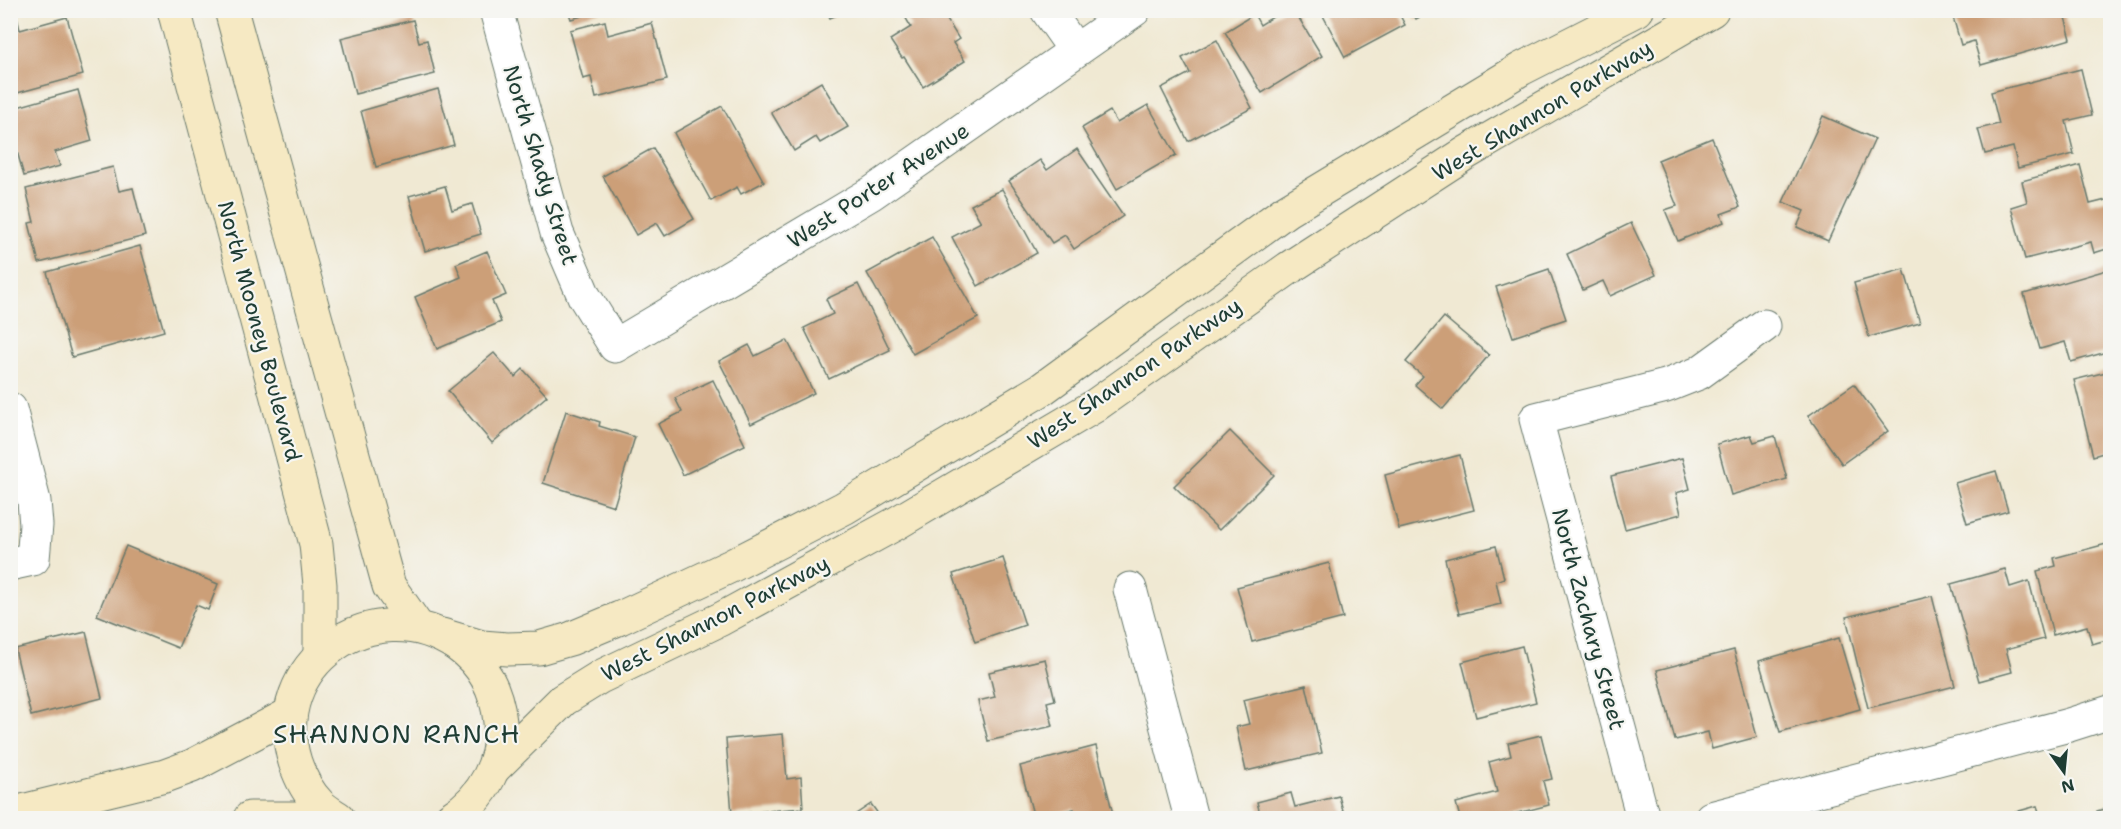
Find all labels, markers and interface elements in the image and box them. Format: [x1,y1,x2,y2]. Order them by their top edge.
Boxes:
street label: West Shannon Parkway [1427,33,1658,188]
street label: North Shady Street [496,62,585,269]
street label: West Porter Avenue [782,116,975,255]
street label: North Mooney Boulevard [211,197,308,465]
street label: West Shannon Parkway [1022,291,1247,456]
street label: North Zachary Street [1545,505,1632,733]
street label: West Shannon Parkway [596,548,834,689]
district label: SHANNON RANCH [273,716,521,751]
north arrow [2034,742,2094,802]
text: N [2059,774,2077,798]

